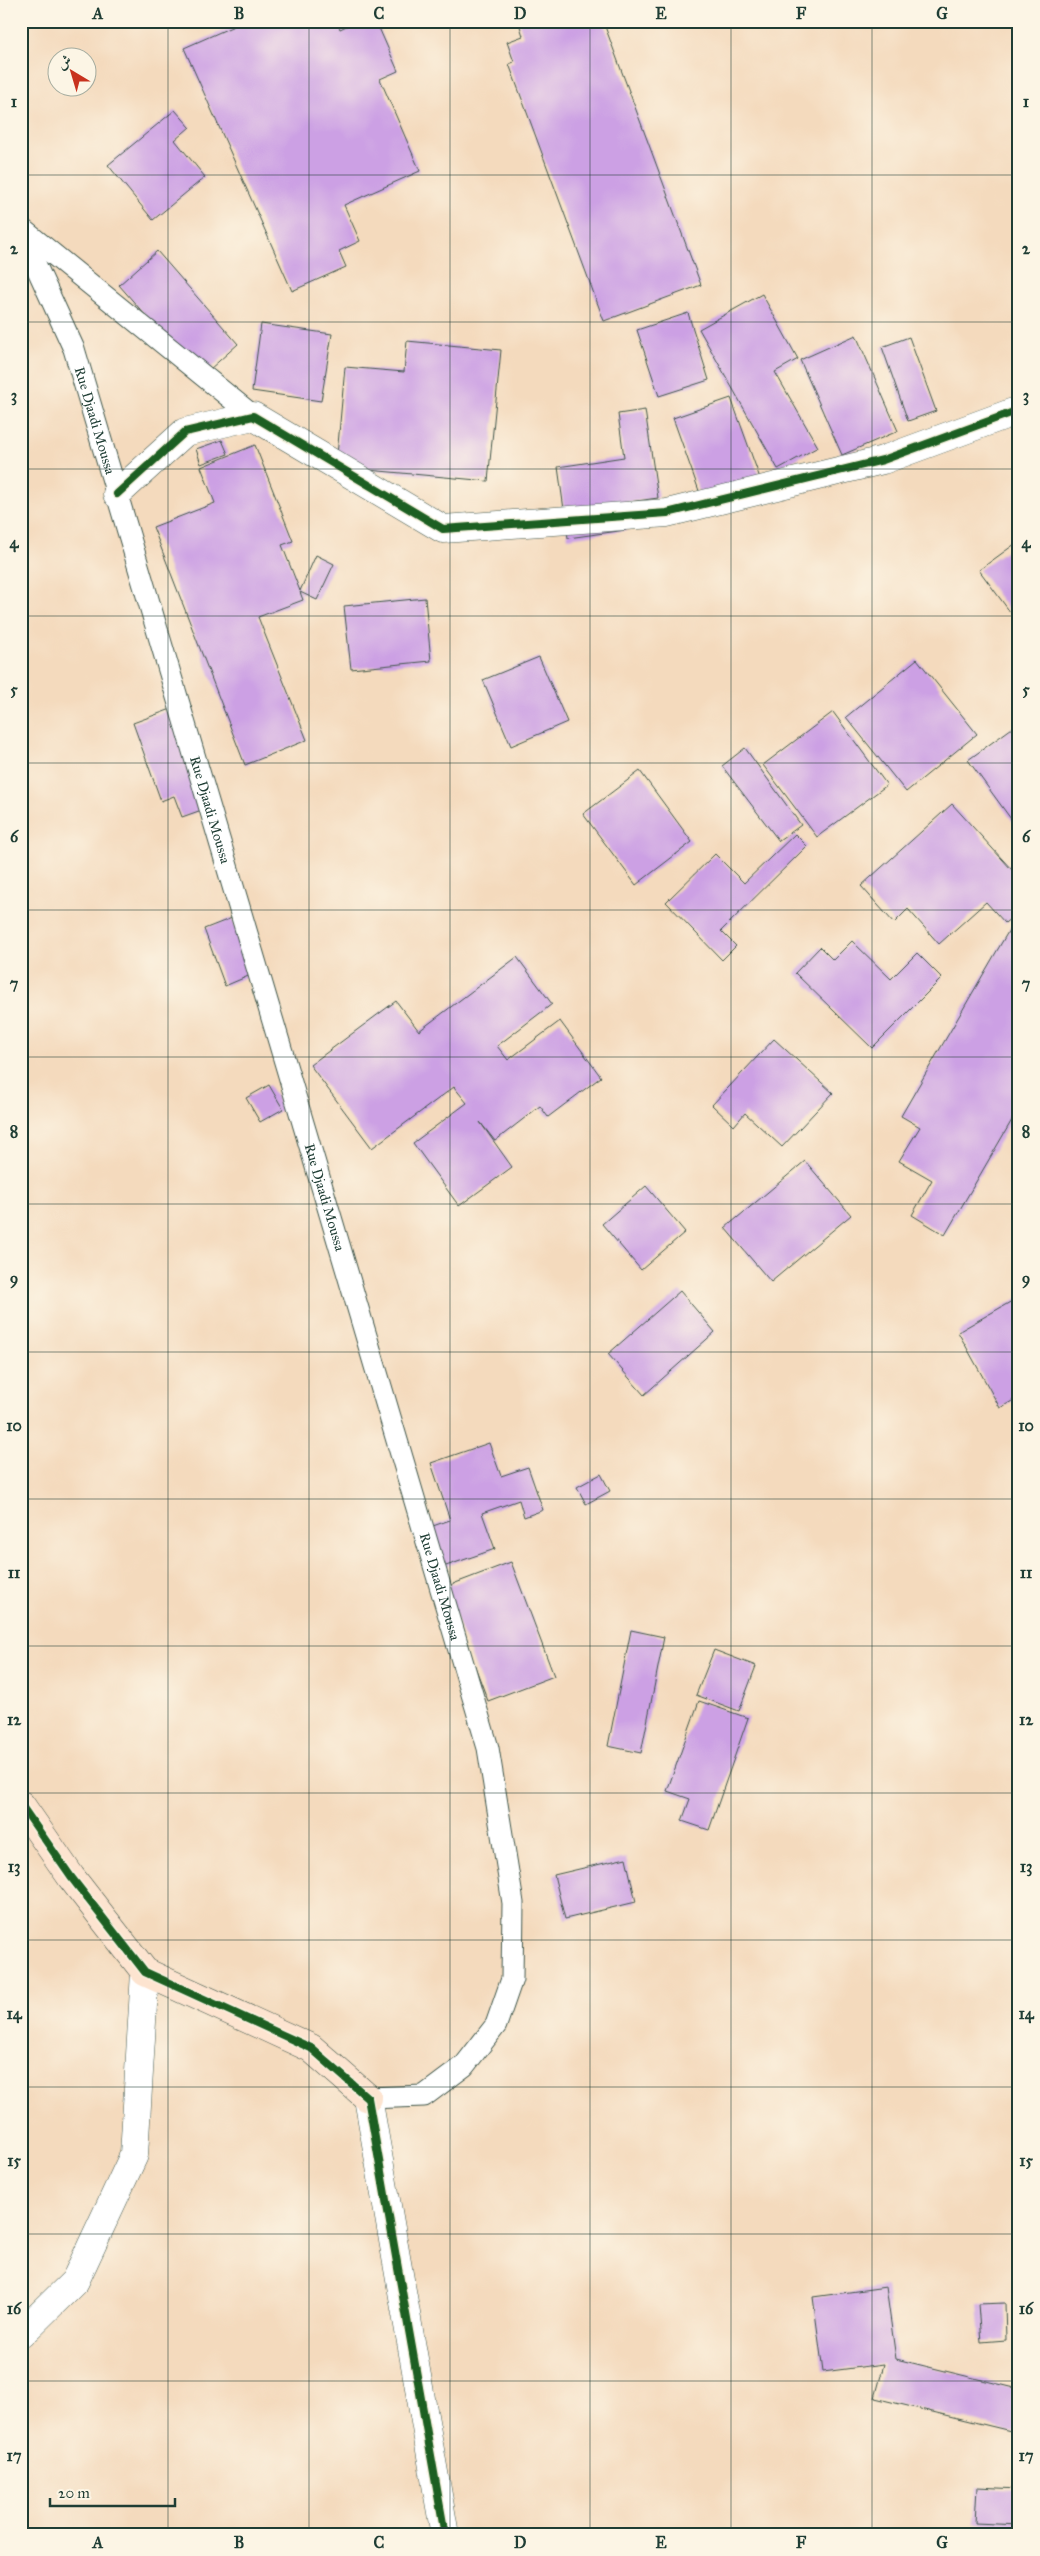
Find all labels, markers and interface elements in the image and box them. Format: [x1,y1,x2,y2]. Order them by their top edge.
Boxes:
text: A [92,4,104,23]
text: B [234,4,244,23]
text: C [374,4,385,23]
text: D [514,4,527,23]
text: E [655,4,667,23]
text: F [796,4,807,23]
text: G [936,4,948,23]
north arrow [48,48,98,98]
text: ش [54,51,75,73]
text: 1 [11,92,18,111]
text: 1 [1023,92,1030,111]
text: 2 [10,239,19,258]
text: 2 [1022,239,1031,258]
street label: Rue Djaadi Moussa [71,365,119,476]
text: 3 [11,386,17,406]
text: 3 [1023,386,1029,406]
text: 4 [10,533,20,553]
text: 4 [1022,533,1032,553]
text: 5 [10,680,18,699]
text: 5 [1022,680,1030,699]
street label: Rue Djaadi Moussa [186,754,234,866]
text: 6 [10,827,19,846]
text: 6 [1022,827,1031,846]
text: 7 [10,974,19,993]
text: 7 [1022,974,1031,993]
text: 8 [10,1122,18,1141]
text: 8 [1022,1122,1030,1141]
street label: Rue Djaadi Moussa [301,1141,349,1253]
text: 9 [10,1269,18,1289]
text: 9 [1022,1269,1030,1289]
text: 10 [6,1416,22,1435]
text: 10 [1018,1416,1034,1435]
street label: Rue Djaadi Moussa [416,1531,464,1642]
text: 11 [8,1563,21,1582]
text: 11 [1020,1563,1033,1582]
text: 12 [7,1710,22,1729]
text: 12 [1019,1710,1034,1729]
text: 13 [8,1857,20,1877]
text: 13 [1020,1857,1032,1877]
text: 14 [6,2004,23,2024]
text: 14 [1018,2004,1035,2024]
text: 15 [7,2151,21,2170]
text: 15 [1019,2151,1033,2170]
text: 16 [7,2299,22,2318]
text: 16 [1019,2299,1034,2318]
text: 17 [7,2446,22,2465]
text: 17 [1019,2446,1034,2465]
scale bar [50,2476,175,2508]
text: 20 m [58,2484,90,2502]
text: A [92,2533,104,2552]
text: B [234,2533,244,2552]
text: C [374,2533,385,2552]
text: D [514,2533,527,2552]
text: E [655,2533,667,2552]
text: F [796,2533,807,2552]
text: G [936,2533,948,2552]

